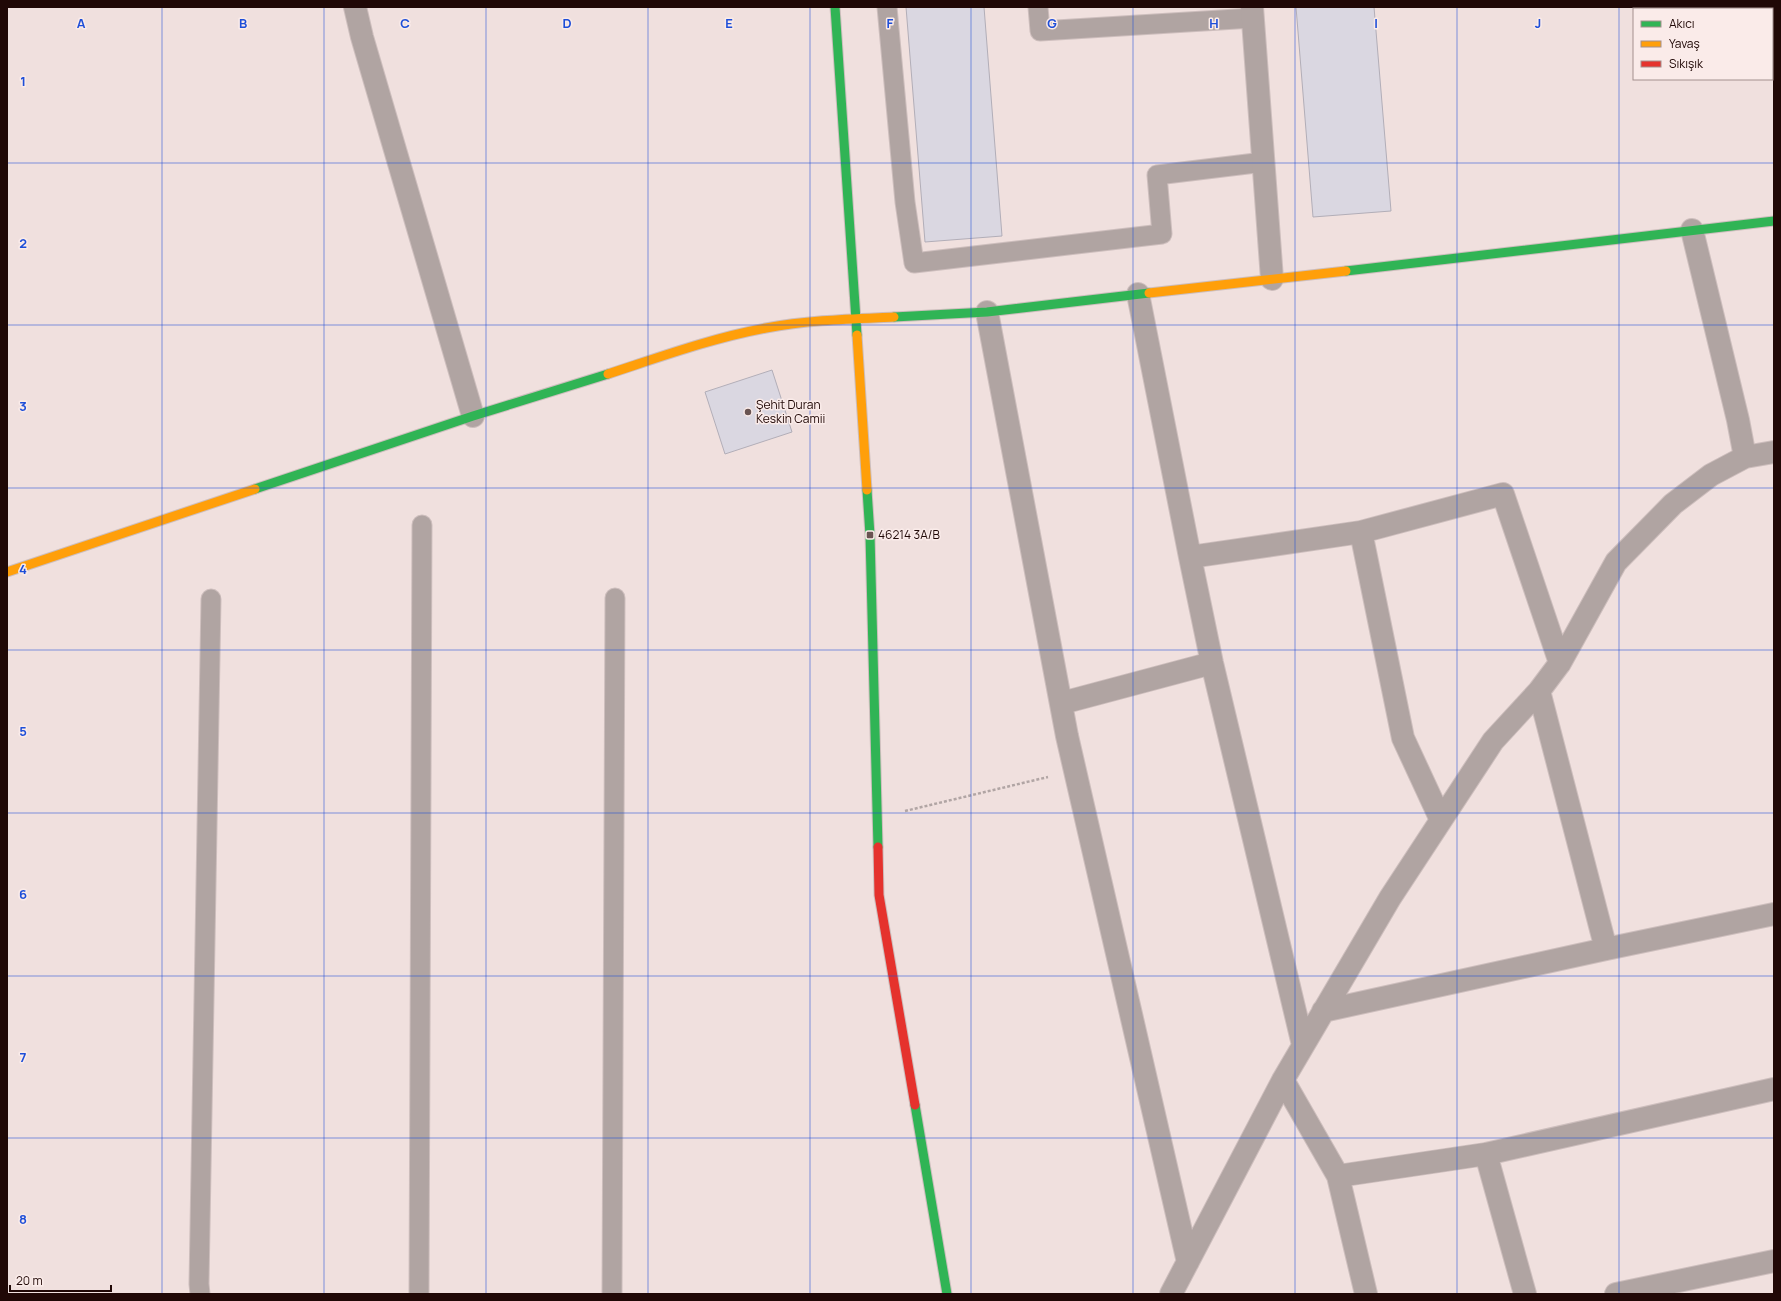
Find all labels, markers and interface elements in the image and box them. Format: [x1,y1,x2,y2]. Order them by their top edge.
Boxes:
legend [1633,8,1773,80]
text: A [77,14,86,32]
text: B [239,14,247,32]
text: C [400,14,410,32]
text: D [562,14,572,32]
text: E [725,14,733,32]
text: F [887,14,894,32]
text: G [1047,14,1057,32]
text: H [1209,14,1219,32]
text: I [1374,14,1378,32]
text: J [1535,14,1541,32]
text: Akıcı [1669,15,1695,32]
text: Yavaş [1669,35,1700,52]
text: Sıkışık [1669,55,1704,72]
text: 1 [20,72,26,90]
text: 2 [19,234,27,252]
place label: Şehit Duran Keskin Camii [756,396,825,427]
text: 3 [19,397,27,415]
marker: Şehit Duran Keskin Camii [743,407,753,417]
place label: 46214 3A/B [878,526,940,543]
marker: 46214 3A/B [865,530,875,540]
text: 4 [19,560,27,578]
text: 5 [19,722,27,740]
text: 6 [19,885,27,903]
text: 7 [20,1048,27,1066]
text: 8 [19,1210,27,1228]
scale bar [10,1267,111,1293]
text: 20 m [16,1272,43,1289]

